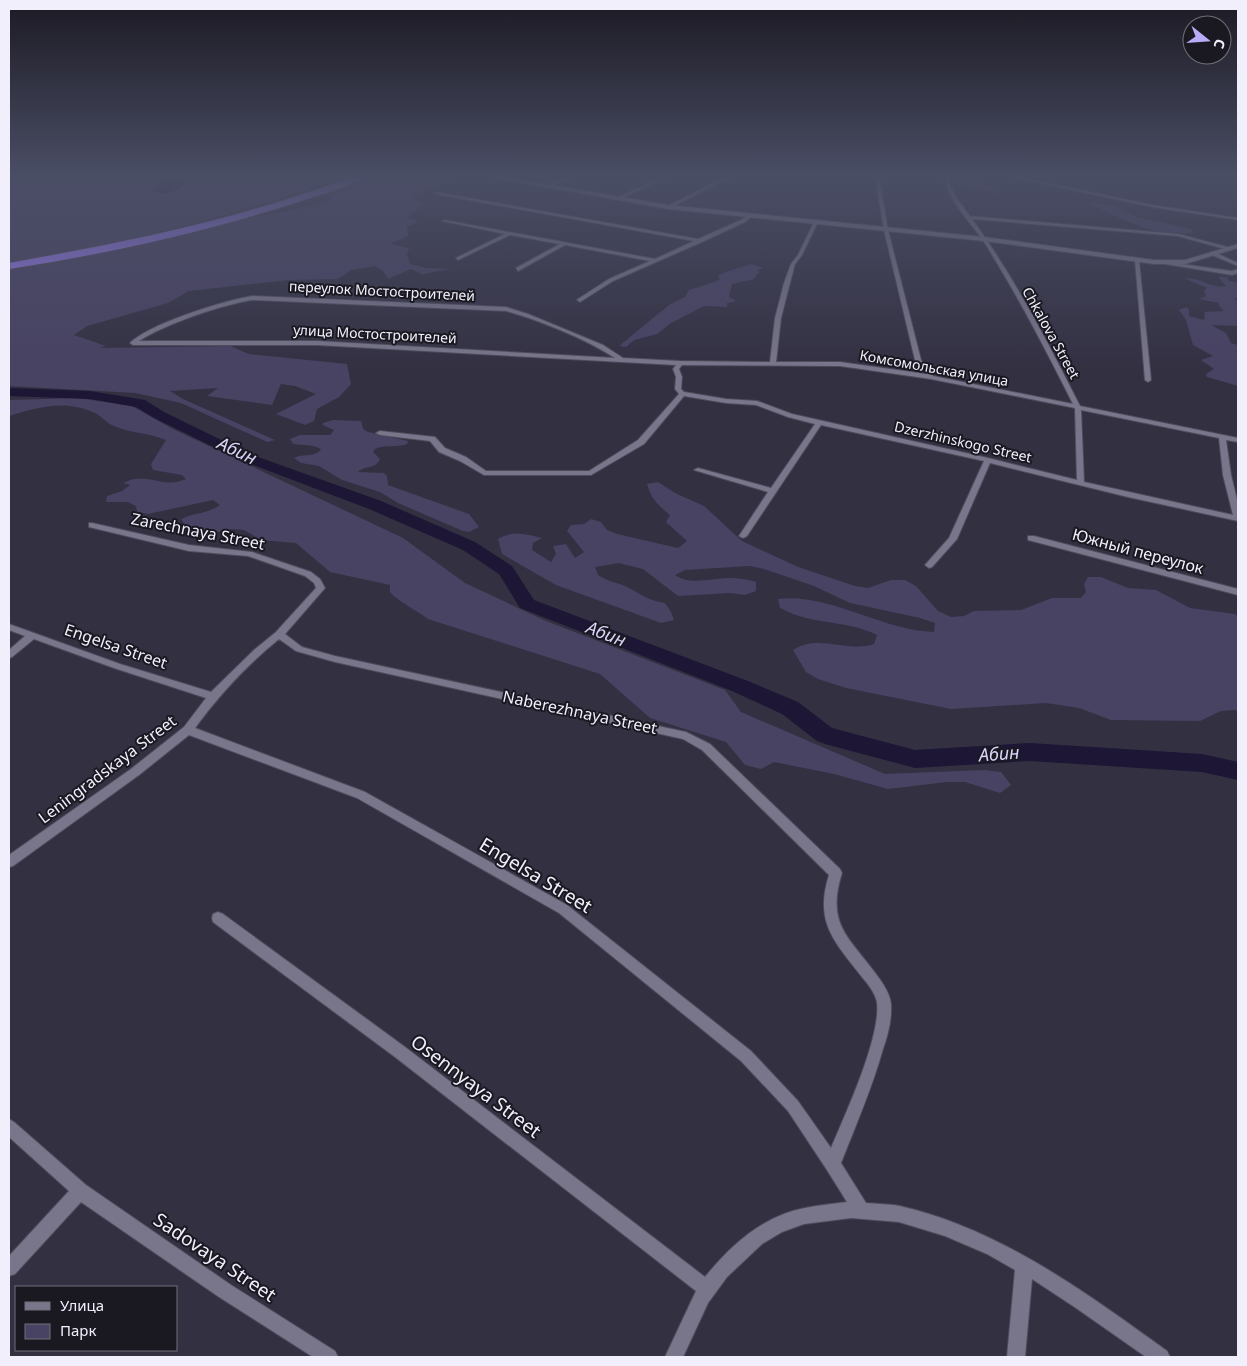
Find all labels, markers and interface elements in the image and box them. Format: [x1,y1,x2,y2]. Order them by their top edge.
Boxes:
north arrow [1182,15,1232,65]
text: С [1210,37,1230,51]
street label: переулок Мостостроителей [289,276,476,305]
street label: Chkalova Street [1018,283,1085,382]
street label: улица Мостостроителей [293,320,457,347]
street label: Комсомольская улица [858,345,1010,390]
street label: Dzerzhinskogo Street [893,416,1034,467]
water label: Абин [212,430,261,470]
street label: Zarechnaya Street [129,507,267,555]
street label: Южный переулок [1070,523,1207,579]
water label: Абин [581,614,630,652]
street label: Engelsa Street [62,618,170,674]
street label: Naberezhnaya Street [501,685,659,739]
street label: Leningradskaya Street [34,710,181,828]
water label: Абин [976,740,1020,767]
street label: Engelsa Street [475,831,597,919]
street label: Osennyaya Street [406,1028,547,1144]
street label: Sadovaya Street [149,1206,281,1308]
legend [15,1286,178,1351]
text: Улица [60,1295,104,1315]
text: Парк [60,1320,96,1340]

